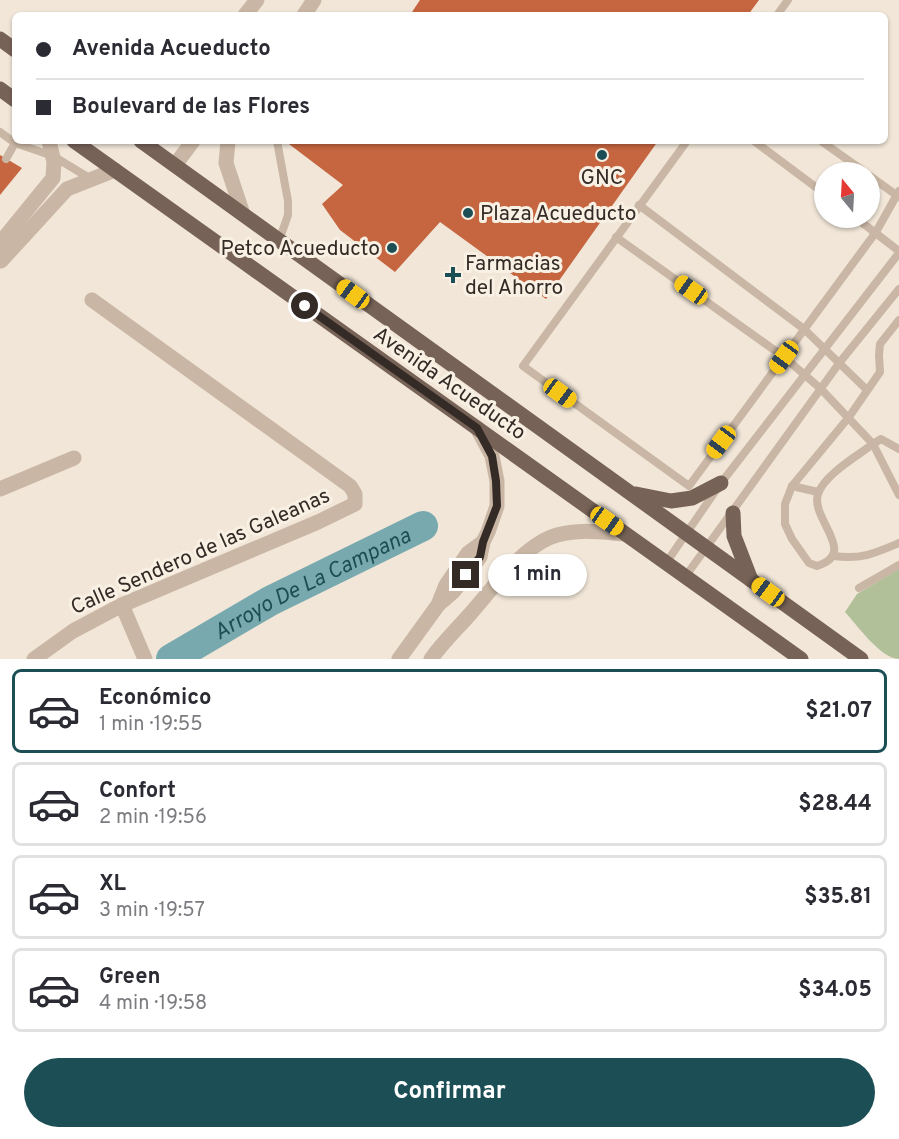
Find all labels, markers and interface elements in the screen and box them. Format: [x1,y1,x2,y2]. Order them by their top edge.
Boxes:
text: Avenida Acueducto [72,36,271,63]
text: Boulevard de las Flores [72,94,310,121]
marker: GNC [595,148,609,162]
north arrow [814,162,880,228]
map controls [814,162,880,228]
place label: GNC [581,165,623,192]
place label: Plaza Acueducto [480,201,637,228]
marker: Plaza Acueducto [461,206,475,220]
place label: Petco Acueducto [220,236,380,263]
marker: Petco Acueducto [385,241,399,255]
place label: Farmacias del Ahorro [465,251,563,302]
marker: Farmacias del Ahorro [446,268,460,282]
car [671,272,711,308]
car [333,276,373,312]
route start [291,292,318,319]
street label: Avenida Acueducto [367,321,531,447]
car [766,337,802,377]
car [540,375,580,411]
car [703,422,739,462]
street label: Calle Sendero de las Galeanas [67,483,334,622]
car [587,503,627,539]
water label: Arroyo De La Campana [209,523,416,647]
callout: 1 min [487,554,586,596]
route end [452,561,479,588]
text: 1 min [513,562,562,588]
car [748,574,788,610]
icon: car [27,684,81,738]
text: Económico [99,685,212,712]
text: $21.07 [805,698,872,725]
text: 1 min · 19:55 [99,712,203,738]
icon: car [27,777,81,831]
text: Confort [99,778,176,805]
text: $28.44 [798,791,872,818]
text: 2 min · 19:56 [99,805,207,831]
icon: car [27,870,81,924]
text: XL [99,871,126,898]
text: $35.81 [804,884,872,911]
text: 3 min · 19:57 [99,898,205,924]
icon: car [27,963,81,1017]
text: Green [99,964,161,991]
text: $34.05 [798,977,872,1004]
text: 4 min · 19:58 [99,991,207,1017]
button: Confirmar [24,1058,875,1127]

